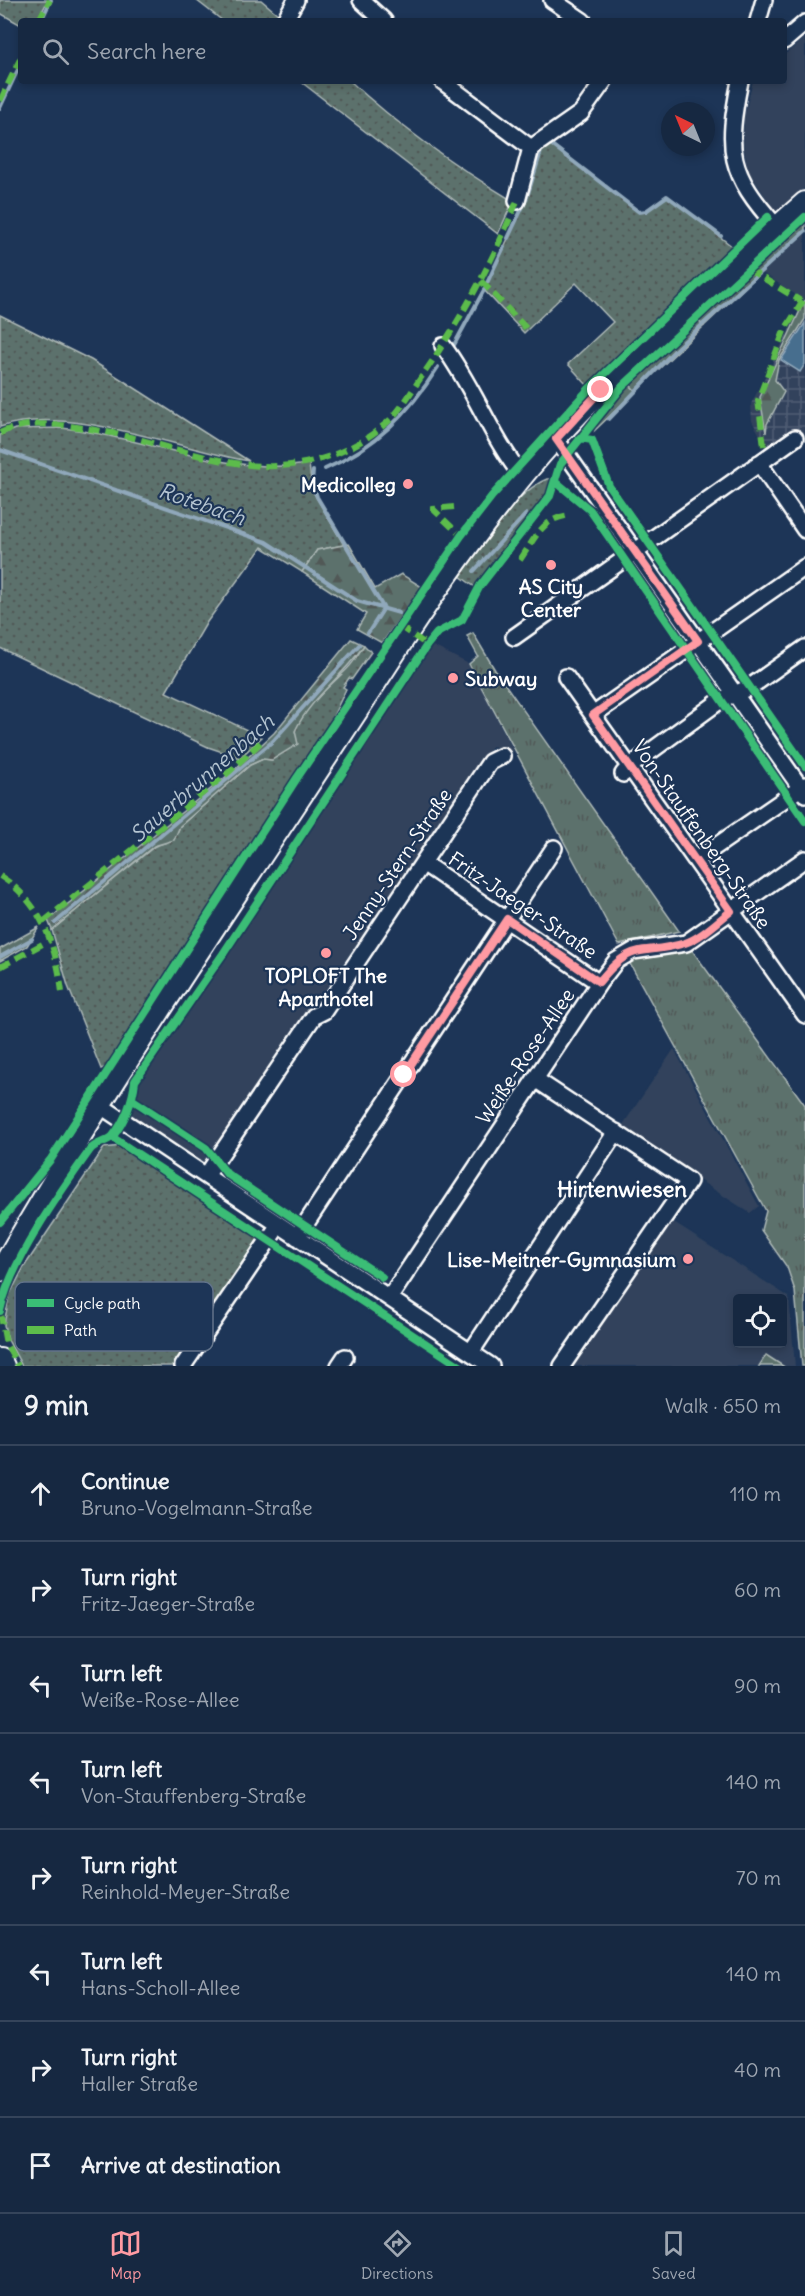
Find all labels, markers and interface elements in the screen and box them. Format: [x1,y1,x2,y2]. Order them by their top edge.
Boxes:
search box [18,18,787,84]
icon: search [39,35,72,68]
text: Search here [87,37,206,65]
north arrow [661,102,715,156]
route end [587,376,613,402]
place label: Medicolleg [301,472,396,497]
water label: Rotebach [155,477,249,532]
marker: Medicolleg [401,477,415,491]
marker: AS City Center [544,558,558,572]
place label: AS City Center [519,574,583,622]
place label: Subway [465,666,537,691]
marker: Subway [446,671,460,685]
water label: Sauerbrunnenbach [124,707,280,848]
street label: Von-Stauffenberg-Straße [627,735,777,933]
street label: Jenny-Stern-Straße [337,783,457,945]
street label: Fritz-Jaeger-Straße [444,846,602,964]
marker: TOPLOFT The Aparthotel [319,946,333,960]
place label: TOPLOFT The Aparthotel [265,963,387,1011]
street label: Weiße-Rose-Allee [470,983,580,1129]
route start [390,1061,416,1087]
district label: Hirtenwiesen [557,1175,687,1203]
place label: Lise-Meitner-Gymnasium [447,1247,676,1272]
marker: Lise-Meitner-Gymnasium [681,1252,695,1266]
legend [15,1282,213,1351]
text: Cycle path [64,1293,140,1313]
map controls [733,1294,787,1348]
button: locate [733,1294,787,1348]
text: Path [64,1320,97,1340]
text: 9 min [24,1389,89,1422]
text: Walk · 650 m [665,1393,781,1418]
text: Continue [81,1467,170,1495]
icon: ahead [24,1477,57,1510]
text: 110 m [730,1481,781,1506]
text: Bruno-Vogelmann-Straße [81,1495,313,1520]
text: Turn right [81,1563,177,1591]
icon: right [24,1573,57,1606]
text: 60 m [734,1577,781,1602]
text: Fritz-Jaeger-Straße [81,1591,255,1616]
text: Turn left [81,1659,162,1687]
icon: left [24,1669,57,1702]
text: 90 m [734,1673,781,1698]
text: Weiße-Rose-Allee [81,1687,240,1712]
text: Turn left [81,1755,162,1783]
icon: left [24,1765,57,1798]
text: 140 m [726,1769,781,1794]
text: Von-Stauffenberg-Straße [81,1783,306,1808]
text: Turn right [81,1851,177,1879]
icon: right [24,1861,57,1894]
text: 70 m [736,1865,781,1890]
text: Reinhold-Meyer-Straße [81,1879,290,1904]
text: Turn left [81,1947,162,1975]
icon: left [24,1957,57,1990]
text: 140 m [726,1961,781,1986]
text: Hans-Scholl-Allee [81,1975,240,2000]
text: Turn right [81,2043,177,2071]
icon: right [24,2053,57,2086]
text: 40 m [734,2057,781,2082]
text: Haller Straße [81,2071,198,2096]
icon: arrive [24,2149,57,2182]
text: Arrive at destination [81,2151,281,2179]
tab: Map [109,2227,142,2283]
tab: Directions [361,2227,433,2283]
tab: Saved [652,2227,696,2283]

